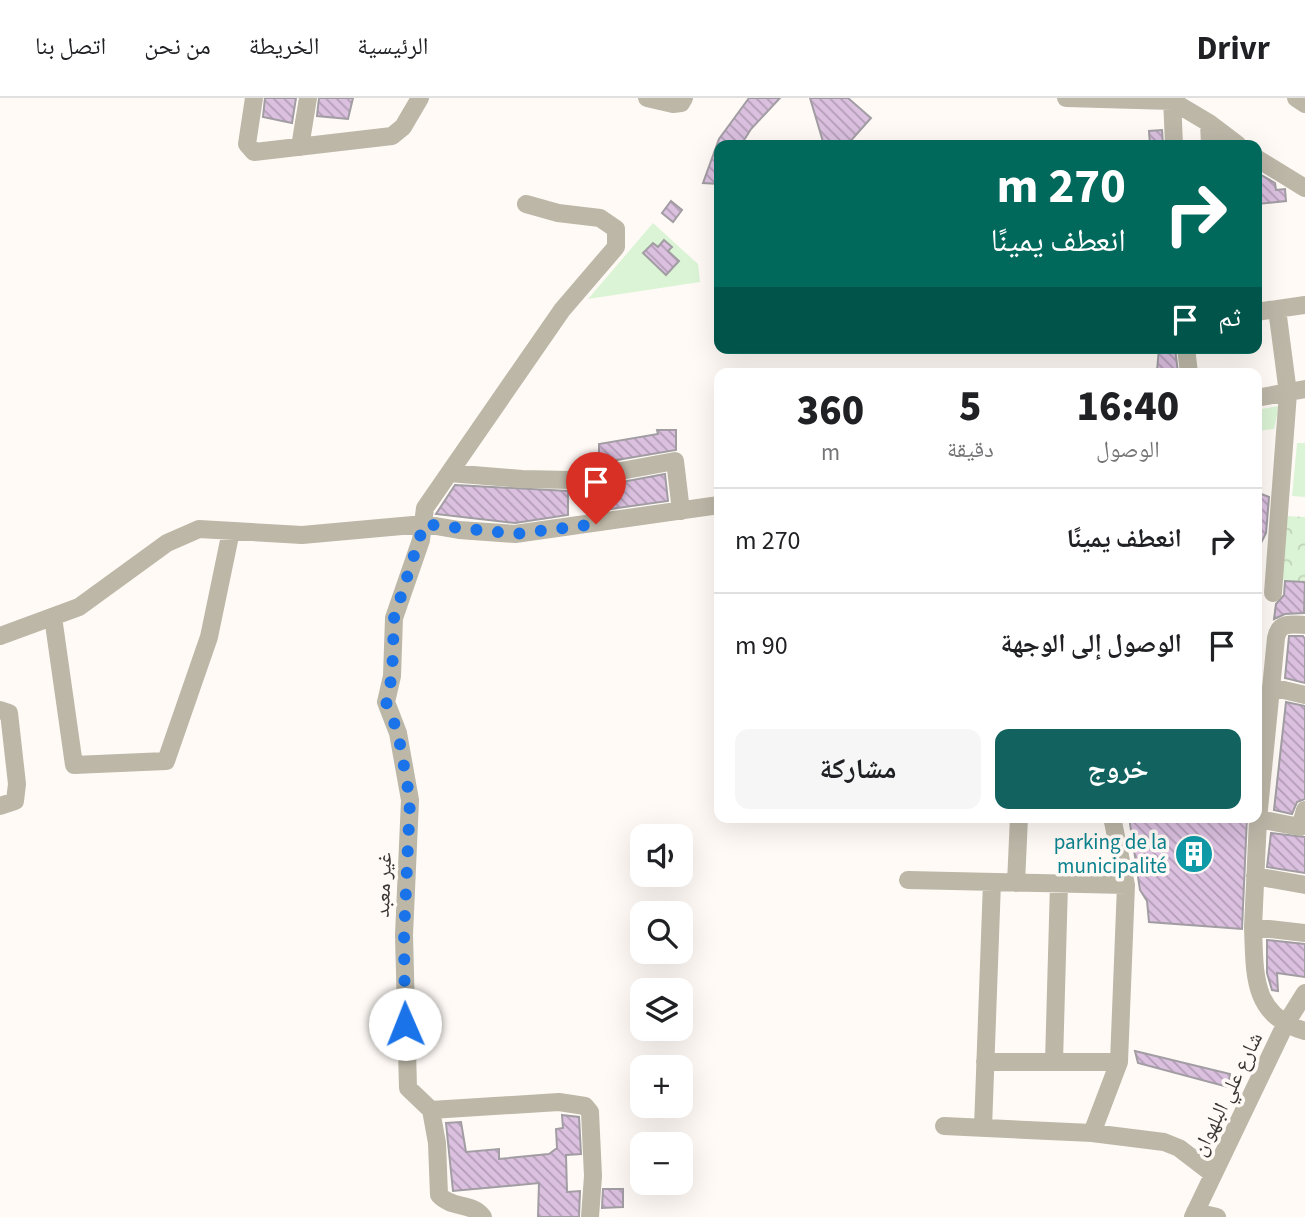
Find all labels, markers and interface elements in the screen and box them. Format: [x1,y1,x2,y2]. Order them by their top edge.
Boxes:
text: Drivr [1196,25,1270,72]
text: اتصل بنا [35,29,106,64]
text: من نحن [144,29,211,64]
text: الخريطة [249,29,319,64]
text: الرئيسية [357,29,429,64]
text: 270 m [997,152,1126,222]
icon: right [1150,168,1241,259]
text: انعطف يمينًا [991,218,1126,264]
text: ثم [1218,299,1241,336]
icon: arrive [1166,301,1204,339]
text: 5 [959,377,982,437]
text: 16:40 [1076,377,1179,437]
text: 360 [797,381,864,441]
text: دقيقة [947,433,994,466]
text: الوصول [1096,433,1160,466]
text: m [821,436,840,469]
pin [566,452,626,524]
icon: arrive [577,463,615,501]
text: انعطف يمينًا [1067,520,1182,557]
text: 270 m [735,522,801,559]
icon: right [1203,522,1241,560]
text: الوصول إلى الوجهة [1001,625,1182,662]
text: 90 m [735,627,788,664]
icon: arrive [1203,627,1241,665]
button: مشاركة [735,729,981,809]
button: خروج [995,729,1241,809]
map controls [630,824,693,1195]
button: sound [630,824,693,887]
place label: parking de la municipalité [1054,827,1167,881]
building icon: parking de la municipalité [1173,833,1215,875]
street label: غير معبد [367,852,399,918]
button: search [630,901,693,964]
button: layers [630,978,693,1041]
position arrow [368,987,442,1061]
street label: شارع علي البلهوان [1184,1027,1271,1162]
button: + [630,1055,693,1118]
button: − [630,1132,693,1195]

